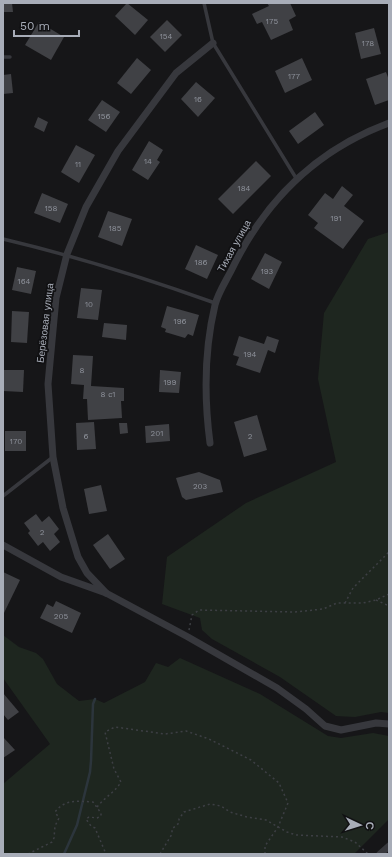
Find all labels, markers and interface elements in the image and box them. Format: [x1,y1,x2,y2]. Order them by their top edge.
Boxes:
scale bar [14,12,79,38]
house number: 175 [266,17,278,26]
text: 50 m [20,19,50,33]
house number: 154 [160,32,172,41]
house number: 178 [362,39,374,48]
house number: 177 [288,72,301,81]
house number: 16 [194,95,202,104]
house number: 156 [98,112,110,121]
house number: 14 [144,157,152,166]
house number: 11 [75,160,81,169]
house number: 184 [238,184,251,193]
house number: 158 [45,204,57,213]
house number: 191 [330,214,342,223]
street label: Тихая улица [215,218,253,274]
house number: 185 [109,224,122,233]
house number: 186 [195,258,208,267]
house number: 193 [261,267,274,276]
house number: 164 [18,277,31,286]
street label: Берёзовая улица [35,282,55,364]
house number: 10 [85,300,93,309]
house number: 196 [174,317,187,326]
house number: 194 [244,350,257,359]
house number: 8 [80,366,85,375]
house number: 199 [164,378,177,387]
house number: 8 с1 [101,390,115,399]
house number: 201 [151,429,163,438]
house number: 6 [84,432,89,441]
house number: 2 [248,432,253,441]
house number: 170 [10,437,22,446]
house number: 203 [193,482,207,491]
house number: 2 [40,528,45,537]
house number: 205 [54,612,68,621]
north arrow [340,805,380,845]
text: С [363,821,376,830]

